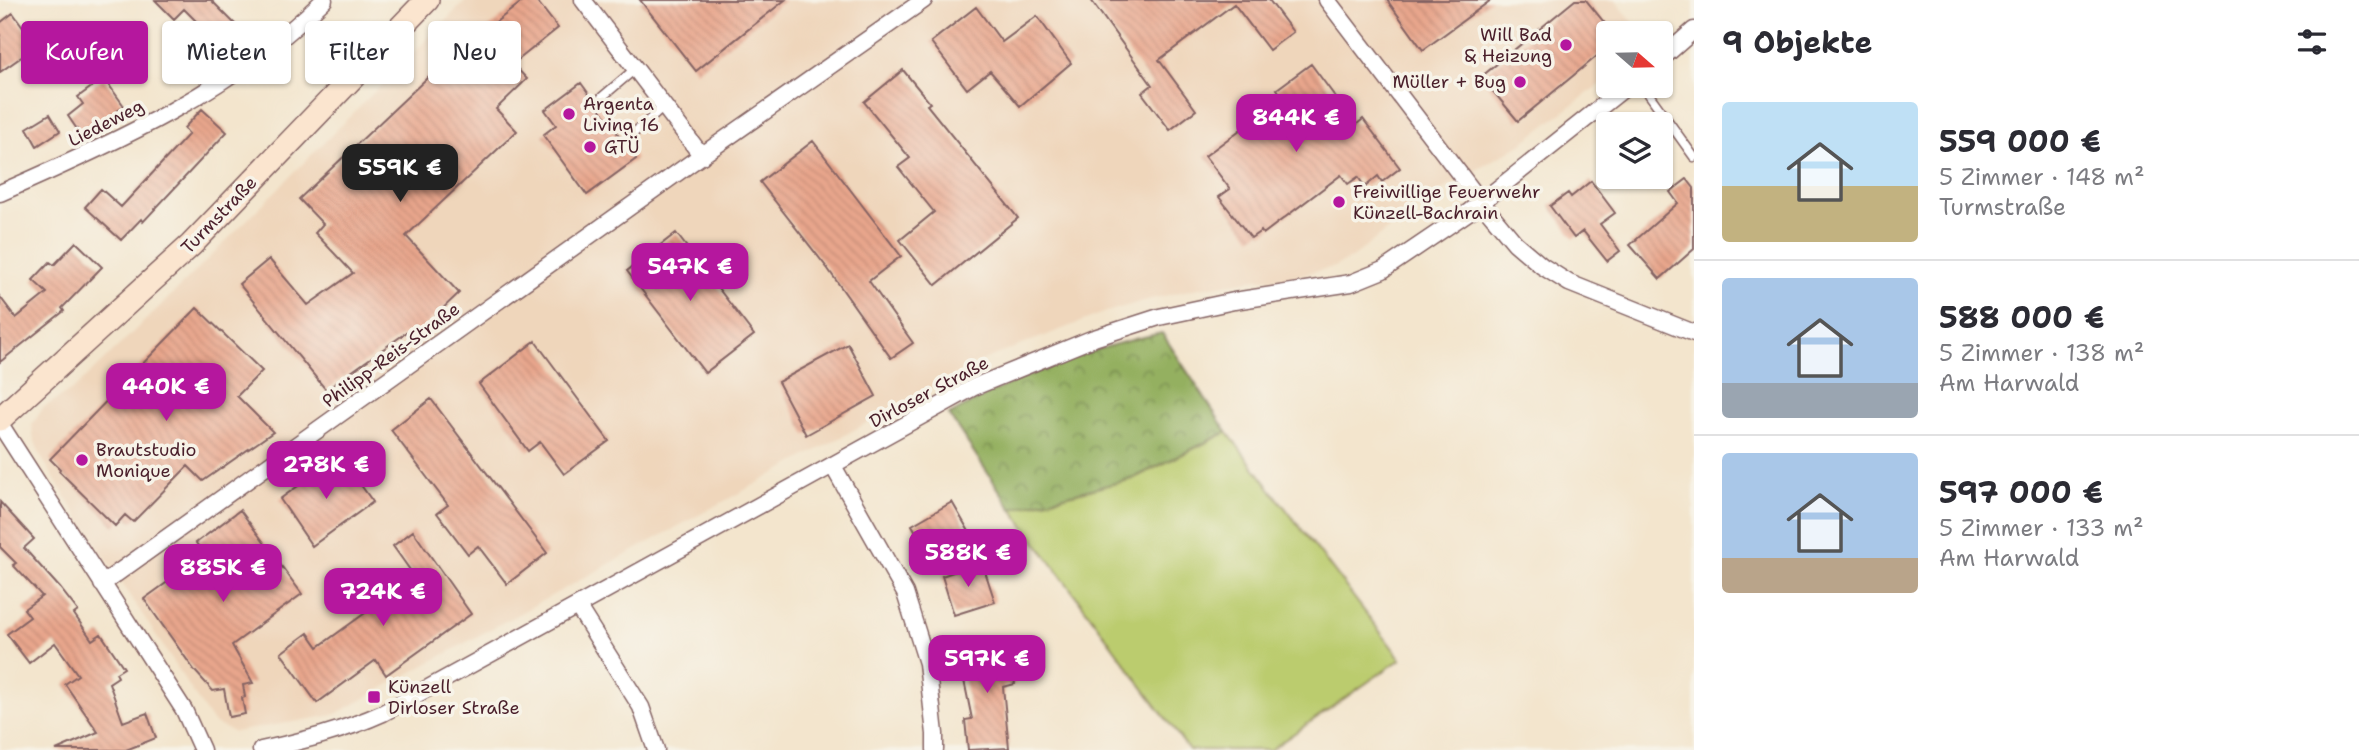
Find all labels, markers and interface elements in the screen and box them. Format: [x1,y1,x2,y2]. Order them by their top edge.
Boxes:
chip: Kaufen [21,21,148,84]
chip: Mieten [162,21,291,84]
chip: Filter [305,21,414,84]
chip: Neu [428,21,521,84]
north arrow [1596,21,1673,98]
map controls [1596,21,1673,189]
text: 9 Objekte [1722,22,1872,63]
place label: Will Bad & Heizung [1465,23,1552,68]
icon: filters [2293,23,2331,61]
marker: Will Bad & Heizung [1558,37,1574,53]
place label: Müller + Bug [1393,70,1506,94]
marker: Müller + Bug [1512,74,1528,90]
place label: Argenta Living 16 [583,92,659,137]
street label: Liedeweg [64,94,148,152]
pin: 844K € [1239,94,1353,154]
text: 844K € [1252,102,1340,132]
marker: Argenta Living 16 [561,106,577,122]
button: layers [1596,112,1673,189]
text: 559 000 € [1939,121,2101,162]
icon: home [1778,130,1862,214]
place label: GTÜ [604,135,640,159]
marker: GTÜ [582,139,598,155]
pin: 559K € [343,144,457,204]
text: 559K € [358,152,442,182]
text: 5 Zimmer · 148 m² [1939,162,2145,192]
street label: Turmstraße [176,171,262,259]
place label: Freiwillige Feuerwehr Künzell-Bachrain [1353,180,1540,225]
text: Turmstraße [1939,192,2066,222]
marker: Freiwillige Feuerwehr Künzell-Bachrain [1331,194,1347,210]
pin: 547K € [633,244,747,303]
text: 547K € [647,251,733,281]
street label: Philipp-Reis-Straße [318,297,464,413]
text: 588 000 € [1939,297,2104,338]
icon: home [1778,306,1862,390]
text: 5 Zimmer · 138 m² [1939,338,2144,368]
street label: Dirloser Straße [865,350,993,434]
pin: 440K € [109,364,223,423]
text: Am Harwald [1939,368,2079,398]
text: 440K € [122,371,210,401]
place label: Brautstudio Monique [96,438,196,483]
pin: 278K € [269,442,383,501]
text: 278K € [283,449,369,479]
marker: Brautstudio Monique [74,452,90,468]
text: 597 000 € [1939,472,2103,513]
icon: home [1778,481,1862,565]
text: 5 Zimmer · 133 m² [1939,513,2144,543]
pin: 588K € [911,530,1025,589]
text: 588K € [925,537,1011,567]
text: Am Harwald [1939,543,2079,573]
pin: 885K € [166,544,280,604]
text: 885K € [180,552,266,582]
pin: 724K € [326,568,440,628]
text: 724K € [340,576,426,606]
pin: 597K € [930,636,1044,695]
text: 597K € [944,643,1030,673]
place label: Künzell Dirloser Straße [388,675,520,720]
marker: Künzell Dirloser Straße [366,689,382,705]

